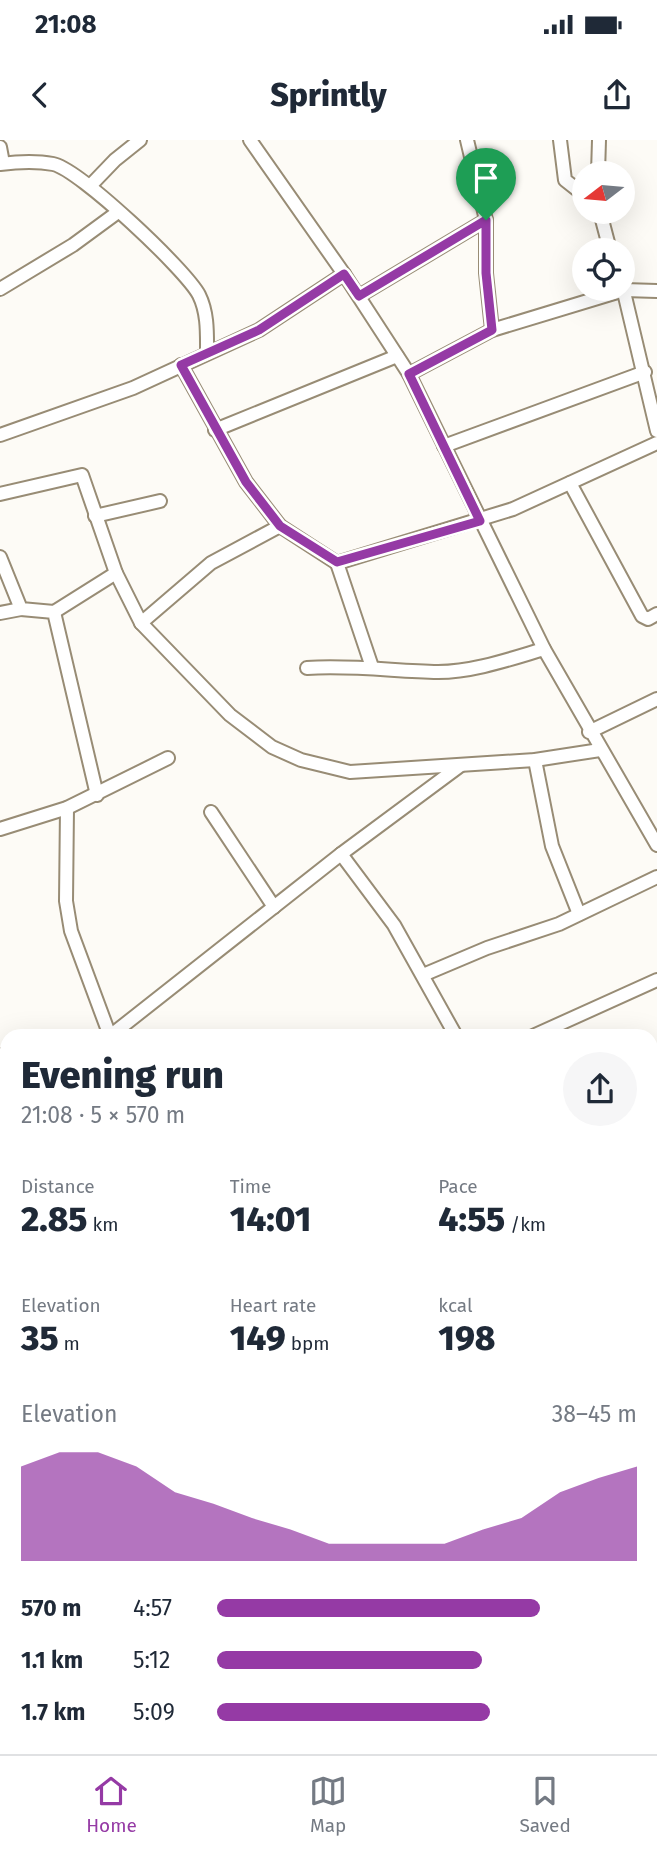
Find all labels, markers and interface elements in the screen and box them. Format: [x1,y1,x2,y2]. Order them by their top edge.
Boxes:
text: 21:08 [35,9,97,40]
icon: back [21,76,59,114]
text: Sprintly [270,76,387,114]
icon: share [598,76,636,114]
pin [456,148,516,220]
icon: arrive [467,159,505,197]
north arrow [572,161,635,224]
map controls [572,161,635,301]
button: locate [572,238,635,301]
text: Evening run [21,1052,224,1098]
button: share [563,1052,637,1126]
text: 21:08 · 5 × 570 m [21,1101,185,1129]
text: Distance [21,1175,95,1198]
text: Time [230,1175,271,1198]
text: Pace [438,1175,478,1198]
text: 2.85 [21,1198,87,1240]
text: 14:01 [230,1198,311,1240]
text: 4:55 [438,1198,505,1240]
text: km [87,1213,119,1236]
text: /km [505,1213,546,1236]
text: Elevation [21,1294,101,1317]
text: Heart rate [230,1294,316,1317]
text: kcal [438,1294,473,1317]
text: 35 [21,1317,59,1359]
text: 149 [230,1317,286,1359]
text: 198 [438,1317,496,1359]
text: m [59,1332,80,1355]
text: bpm [286,1332,330,1355]
text: Elevation [21,1400,117,1428]
text: 38–45 m [552,1400,637,1428]
text: 570 m [21,1594,82,1622]
text: 4:57 [133,1594,172,1622]
text: 1.1 km [21,1646,83,1674]
text: 5:12 [133,1646,170,1674]
text: 1.7 km [21,1698,86,1726]
text: 5:09 [133,1698,175,1726]
tab: Home [86,1772,137,1837]
tab: Map [309,1772,347,1837]
tab: Saved [519,1772,571,1837]

